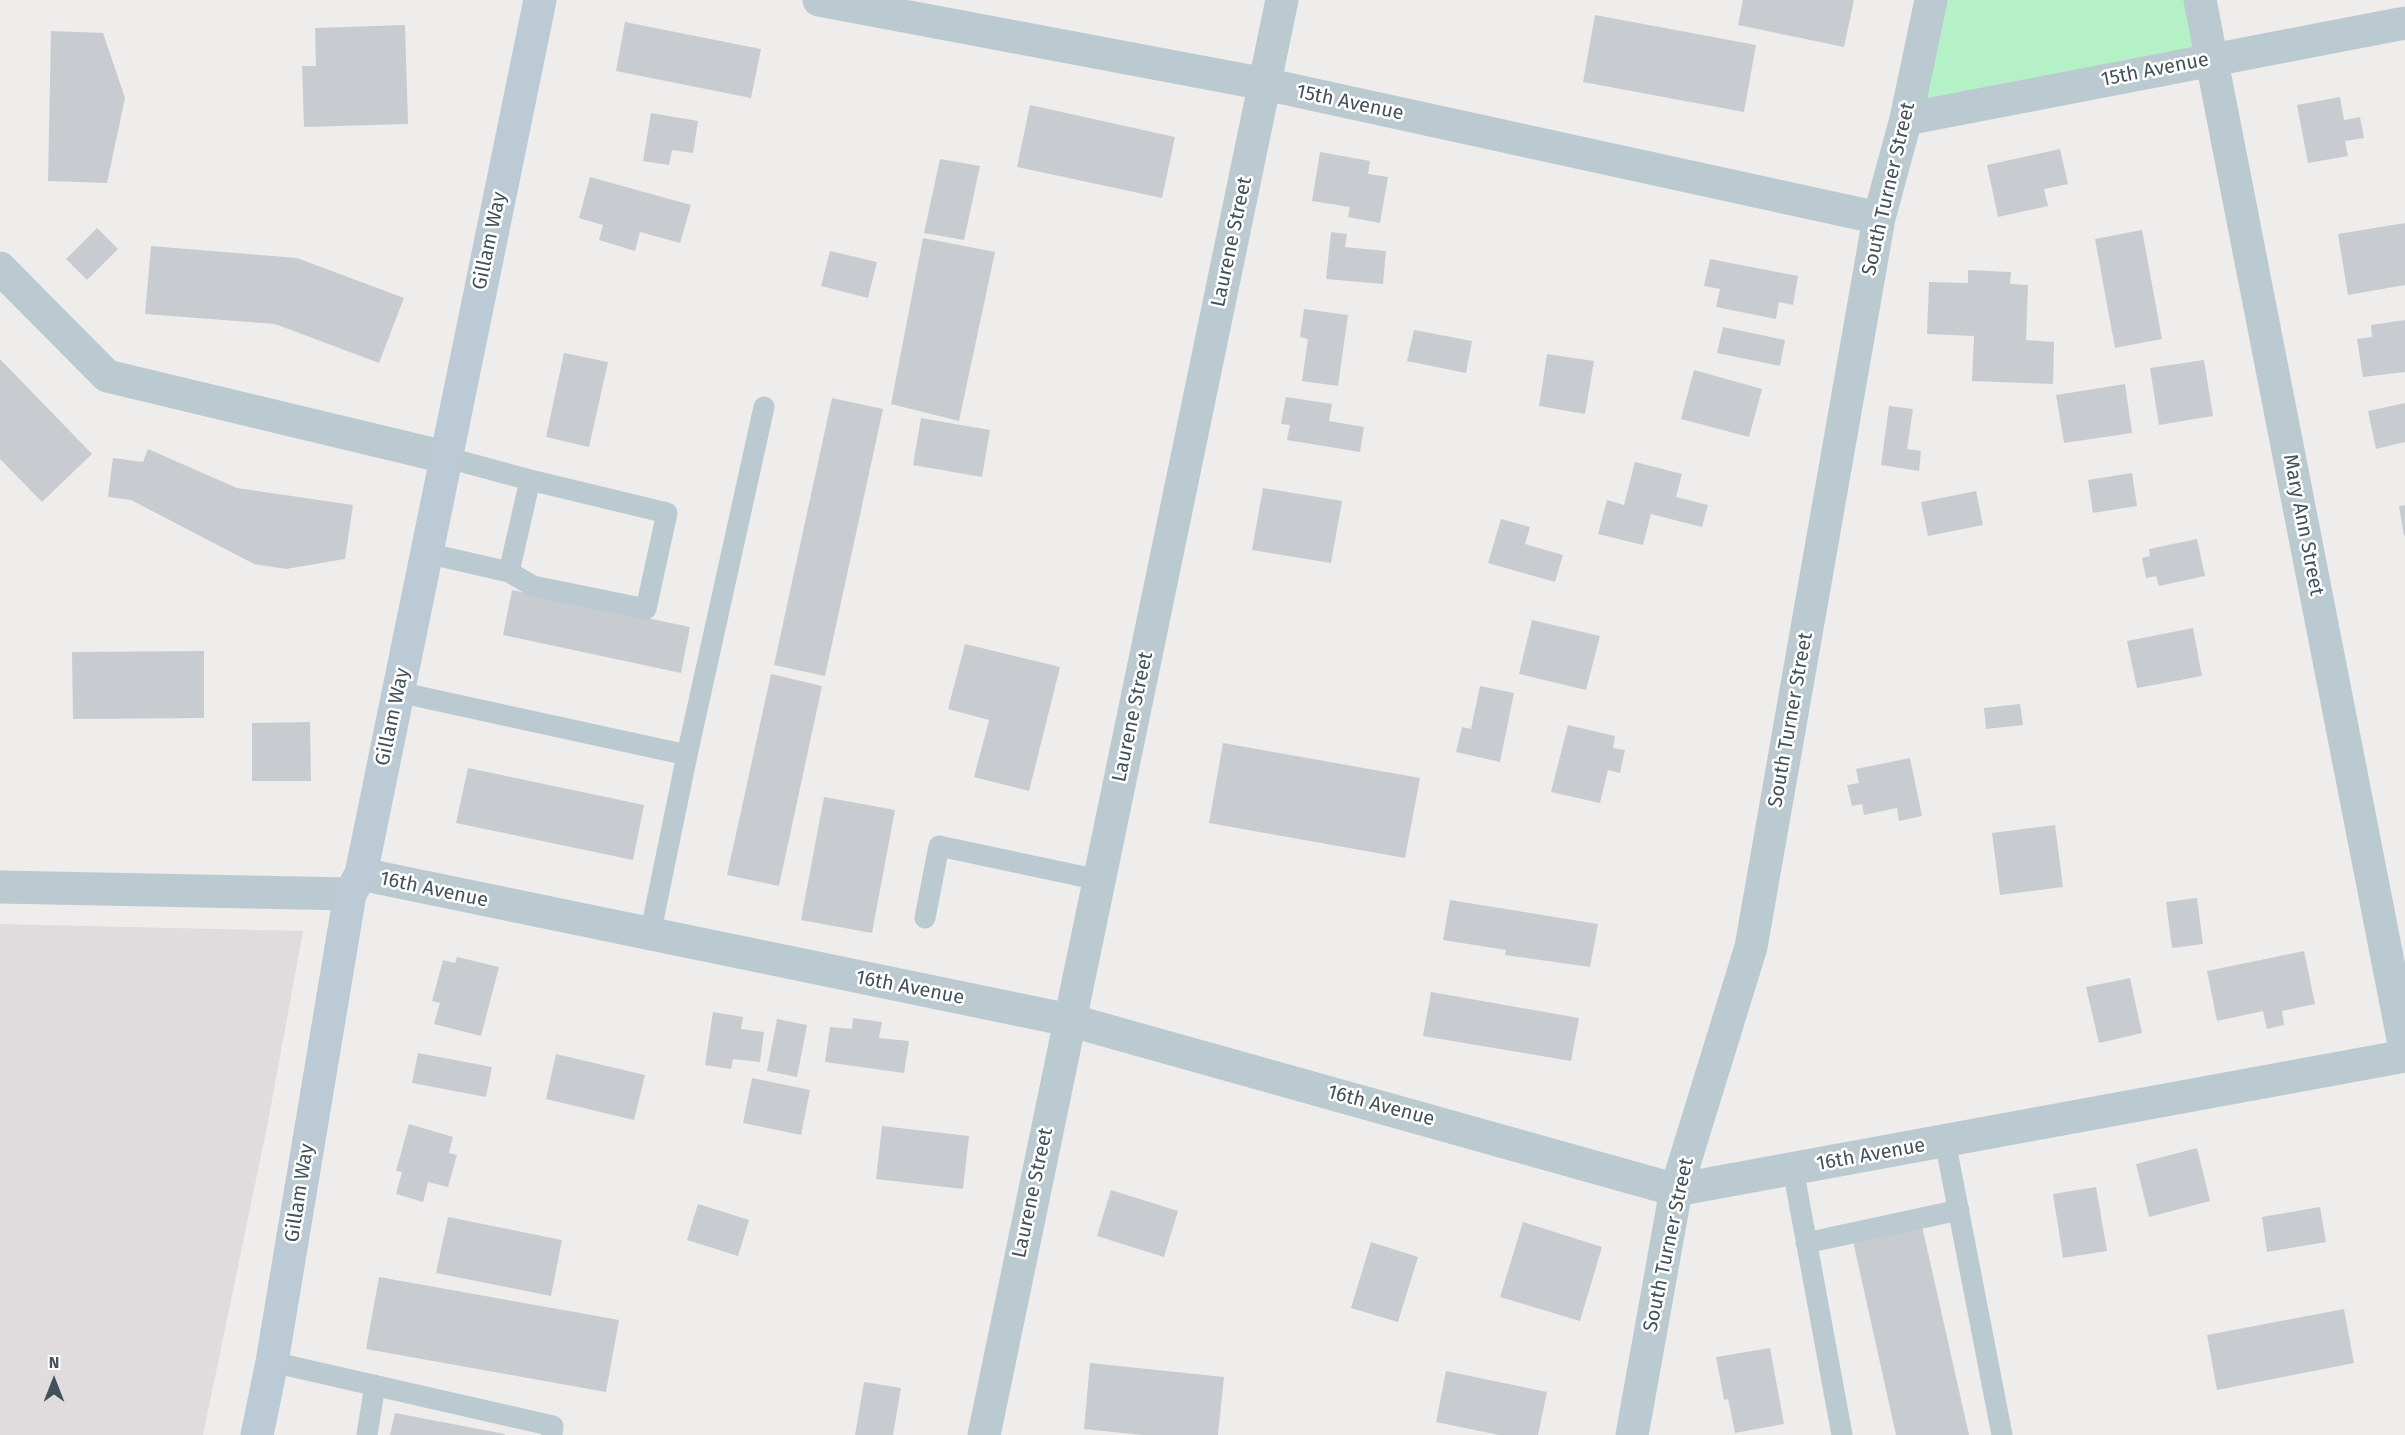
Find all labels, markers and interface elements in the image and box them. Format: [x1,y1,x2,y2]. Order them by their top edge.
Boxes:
street label: 15th Avenue [2099,48,2211,92]
street label: 15th Avenue [1294,80,1406,126]
street label: South Turner Street [1857,100,1921,278]
street label: Laurene Street [1206,175,1258,309]
street label: Gillam Way [468,190,512,292]
street label: Mary Ann Street [2278,452,2328,598]
street label: South Turner Street [1764,631,1818,809]
street label: Laurene Street [1107,650,1159,784]
street label: Gillam Way [371,666,415,768]
street label: 16th Avenue [378,867,490,913]
street label: 16th Avenue [854,966,966,1010]
street label: 16th Avenue [1325,1080,1437,1132]
street label: Laurene Street [1007,1126,1059,1260]
street label: 16th Avenue [1815,1134,1927,1176]
street label: Gillam Way [280,1142,320,1244]
street label: South Turner Street [1639,1156,1699,1334]
north arrow [24,1351,84,1411]
text: N [49,1353,59,1372]

